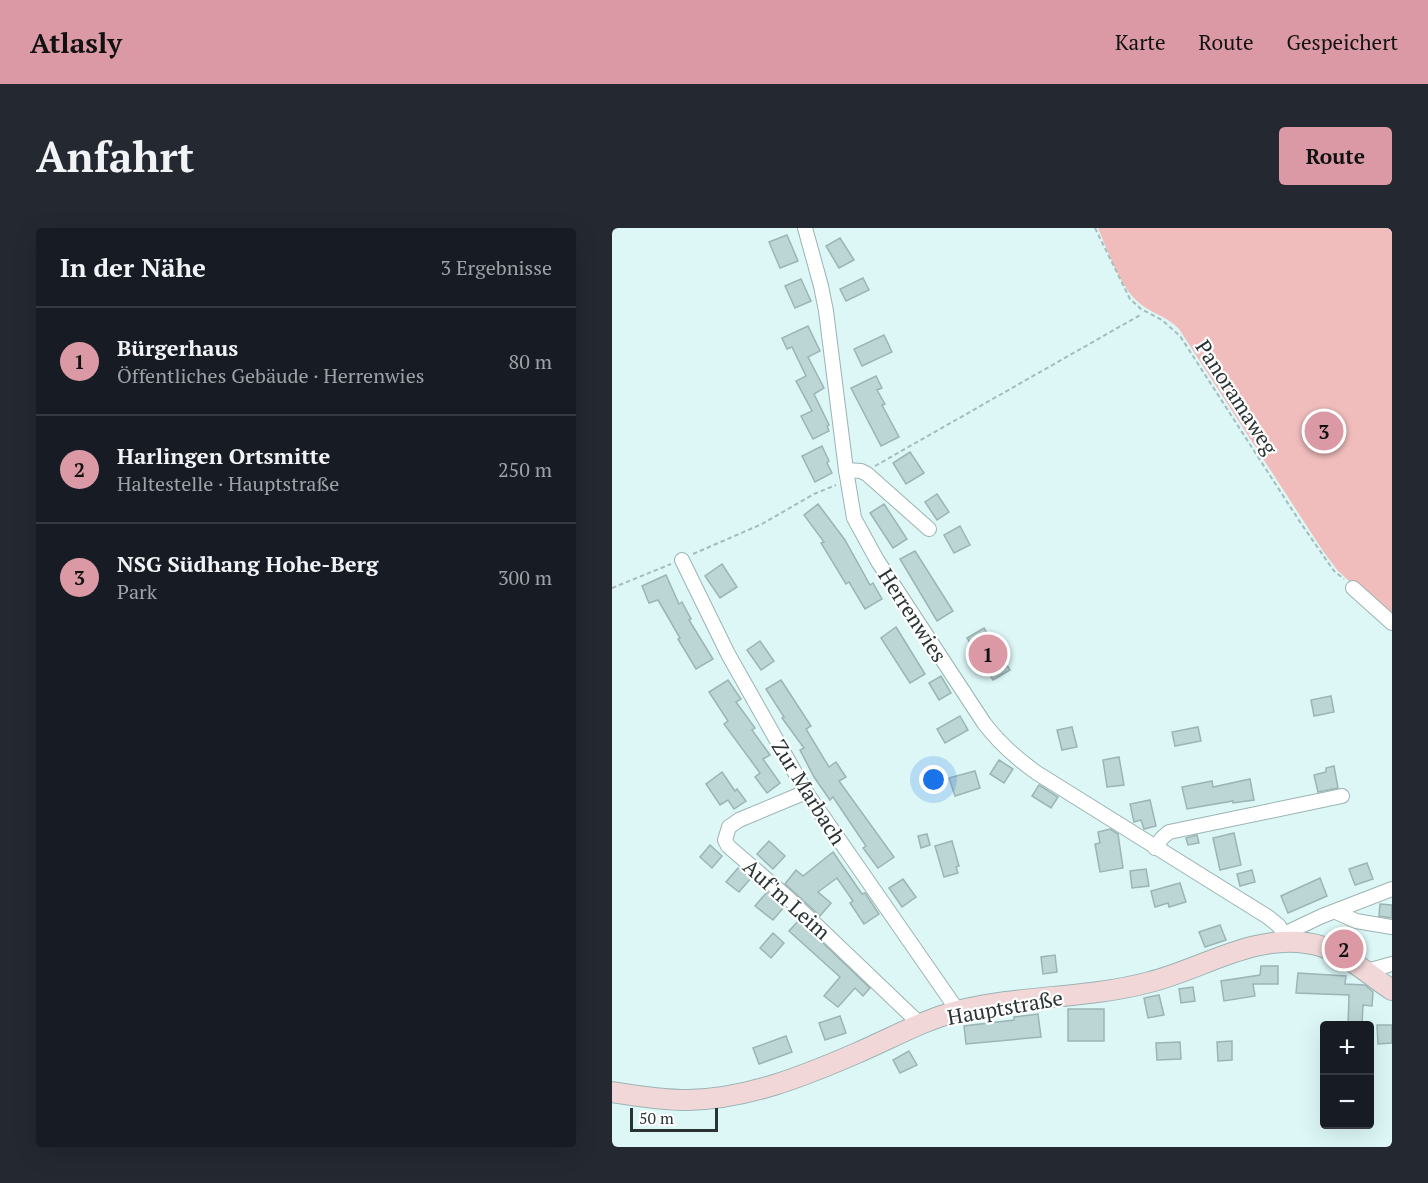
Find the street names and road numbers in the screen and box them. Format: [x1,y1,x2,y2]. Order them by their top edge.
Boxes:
street label: Panoramaweg [1190,334,1285,460]
street label: Herrenwies [872,563,954,667]
street label: Zur Marbach [766,734,852,850]
street label: Auf'm Leim [737,852,837,946]
street label: Hauptstraße [945,983,1065,1031]

